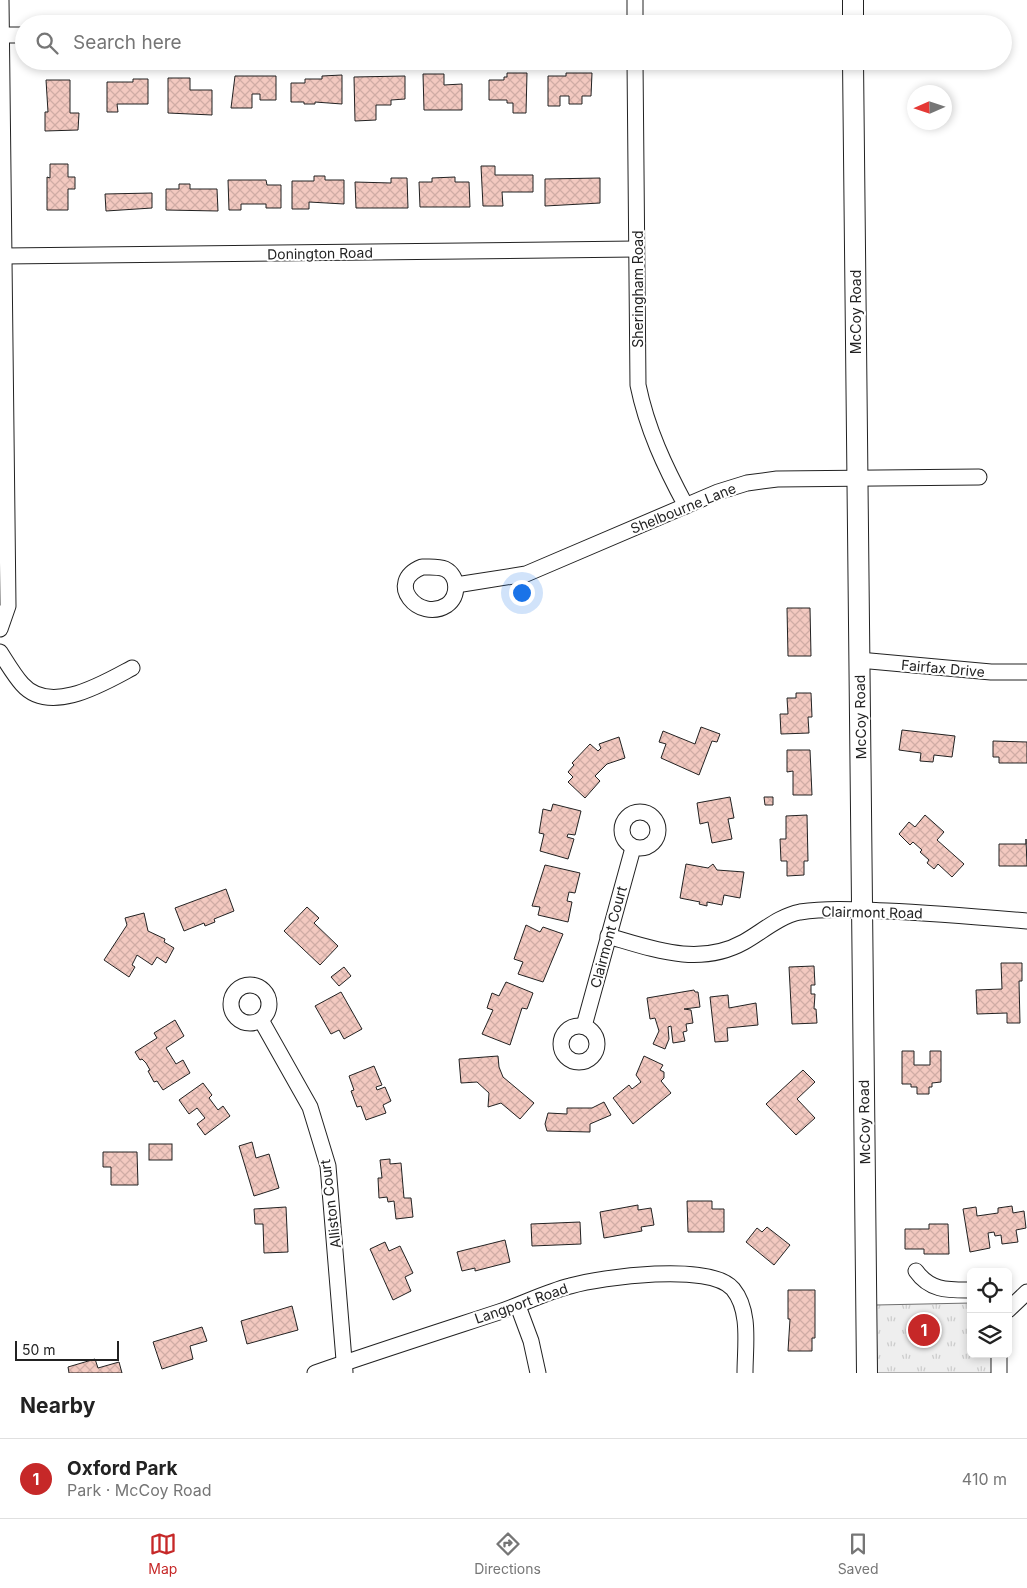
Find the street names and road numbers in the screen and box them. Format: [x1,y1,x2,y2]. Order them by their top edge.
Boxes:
street label: Sheringham Road [629,230,646,348]
street label: Donington Road [267,244,373,262]
street label: McCoy Road [847,270,864,354]
street label: Shelbourne Lane [628,479,738,537]
street label: Fairfax Drive [901,656,985,680]
street label: McCoy Road [851,675,869,759]
street label: Clairmont Court [586,884,630,990]
street label: Clairmont Road [821,903,923,921]
street label: McCoy Road [855,1080,873,1164]
street label: Alliston Court [316,1158,344,1249]
street label: Langport Road [472,1279,570,1327]

